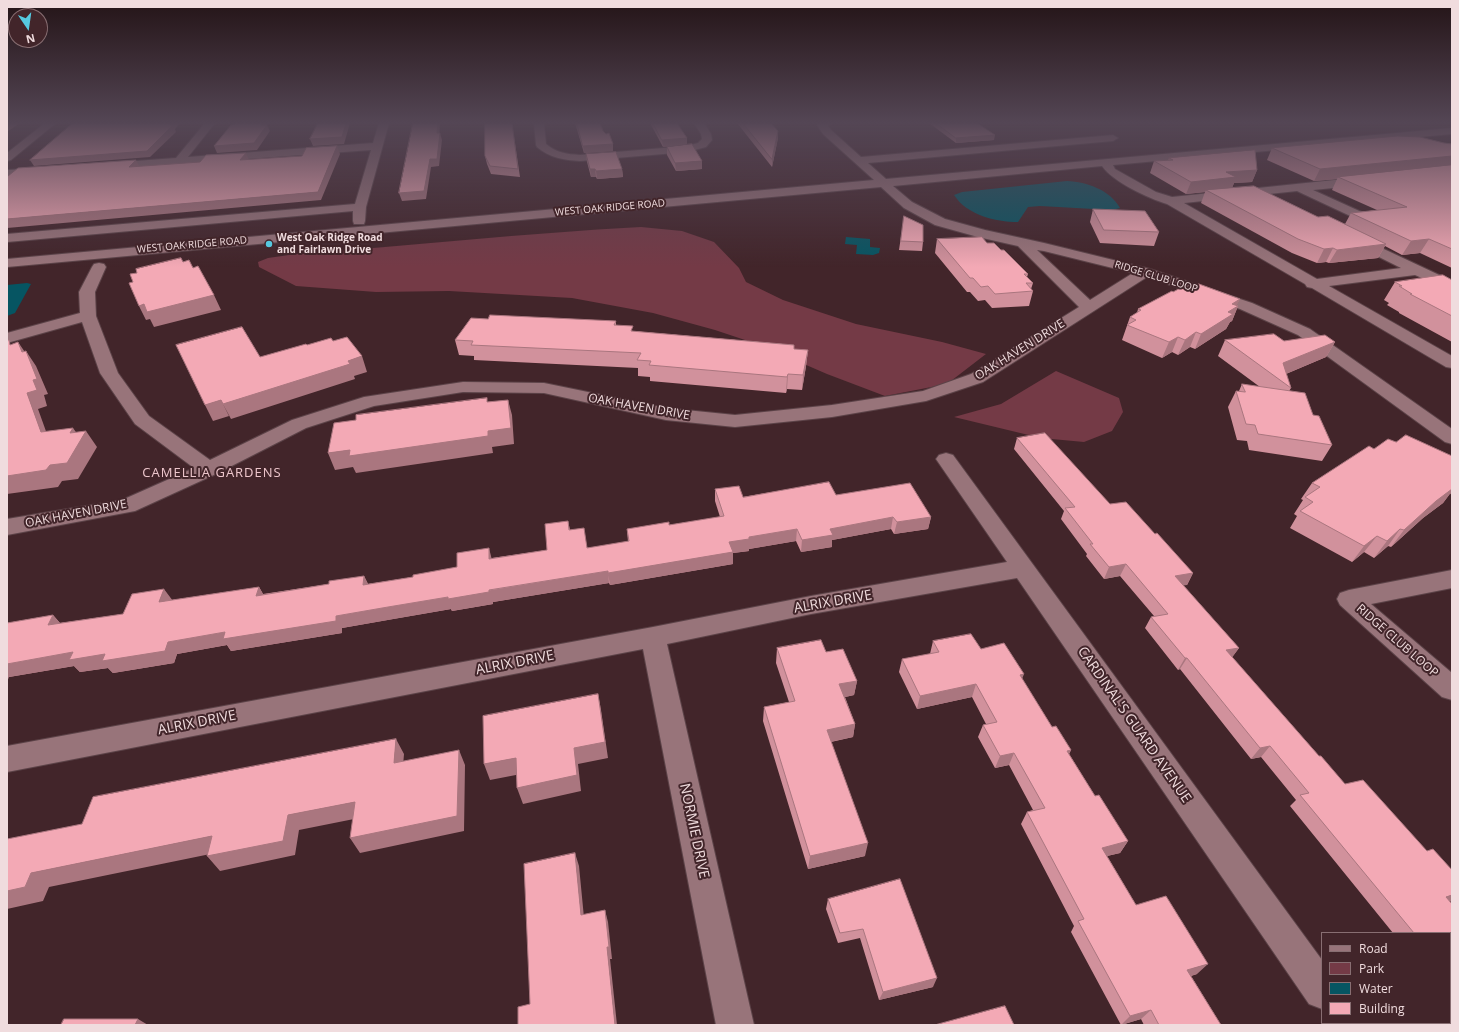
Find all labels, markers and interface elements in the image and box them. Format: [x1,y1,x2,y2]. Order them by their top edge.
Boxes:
north arrow [8,8,48,48]
text: N [25,31,37,48]
street label: WEST OAK RIDGE ROAD [554,197,666,219]
place label: West Oak Ridge Road and Fairlawn Drive [277,232,383,256]
street label: WEST OAK RIDGE ROAD [136,234,248,256]
marker: West Oak Ridge Road and Fairlawn Drive [264,239,274,249]
street label: RIDGE CLUB LOOP [1113,259,1199,295]
street label: OAK HAVEN DRIVE [972,317,1068,383]
street label: OAK HAVEN DRIVE [587,391,691,423]
district label: CAMELLIA GARDENS [142,465,282,481]
street label: OAK HAVEN DRIVE [24,497,128,531]
street label: ALRIX DRIVE [793,587,873,617]
street label: RIDGE CLUB LOOP [1353,602,1441,680]
street label: CARDINAL'S GUARD AVENUE [1074,644,1194,806]
street label: ALRIX DRIVE [474,647,556,679]
street label: ALRIX DRIVE [156,707,238,739]
street label: NORMIE DRIVE [676,782,712,880]
legend [1321,932,1451,1024]
text: Road [1359,940,1388,957]
text: Park [1359,960,1384,977]
text: Water [1359,980,1393,997]
text: Building [1359,1000,1404,1017]

